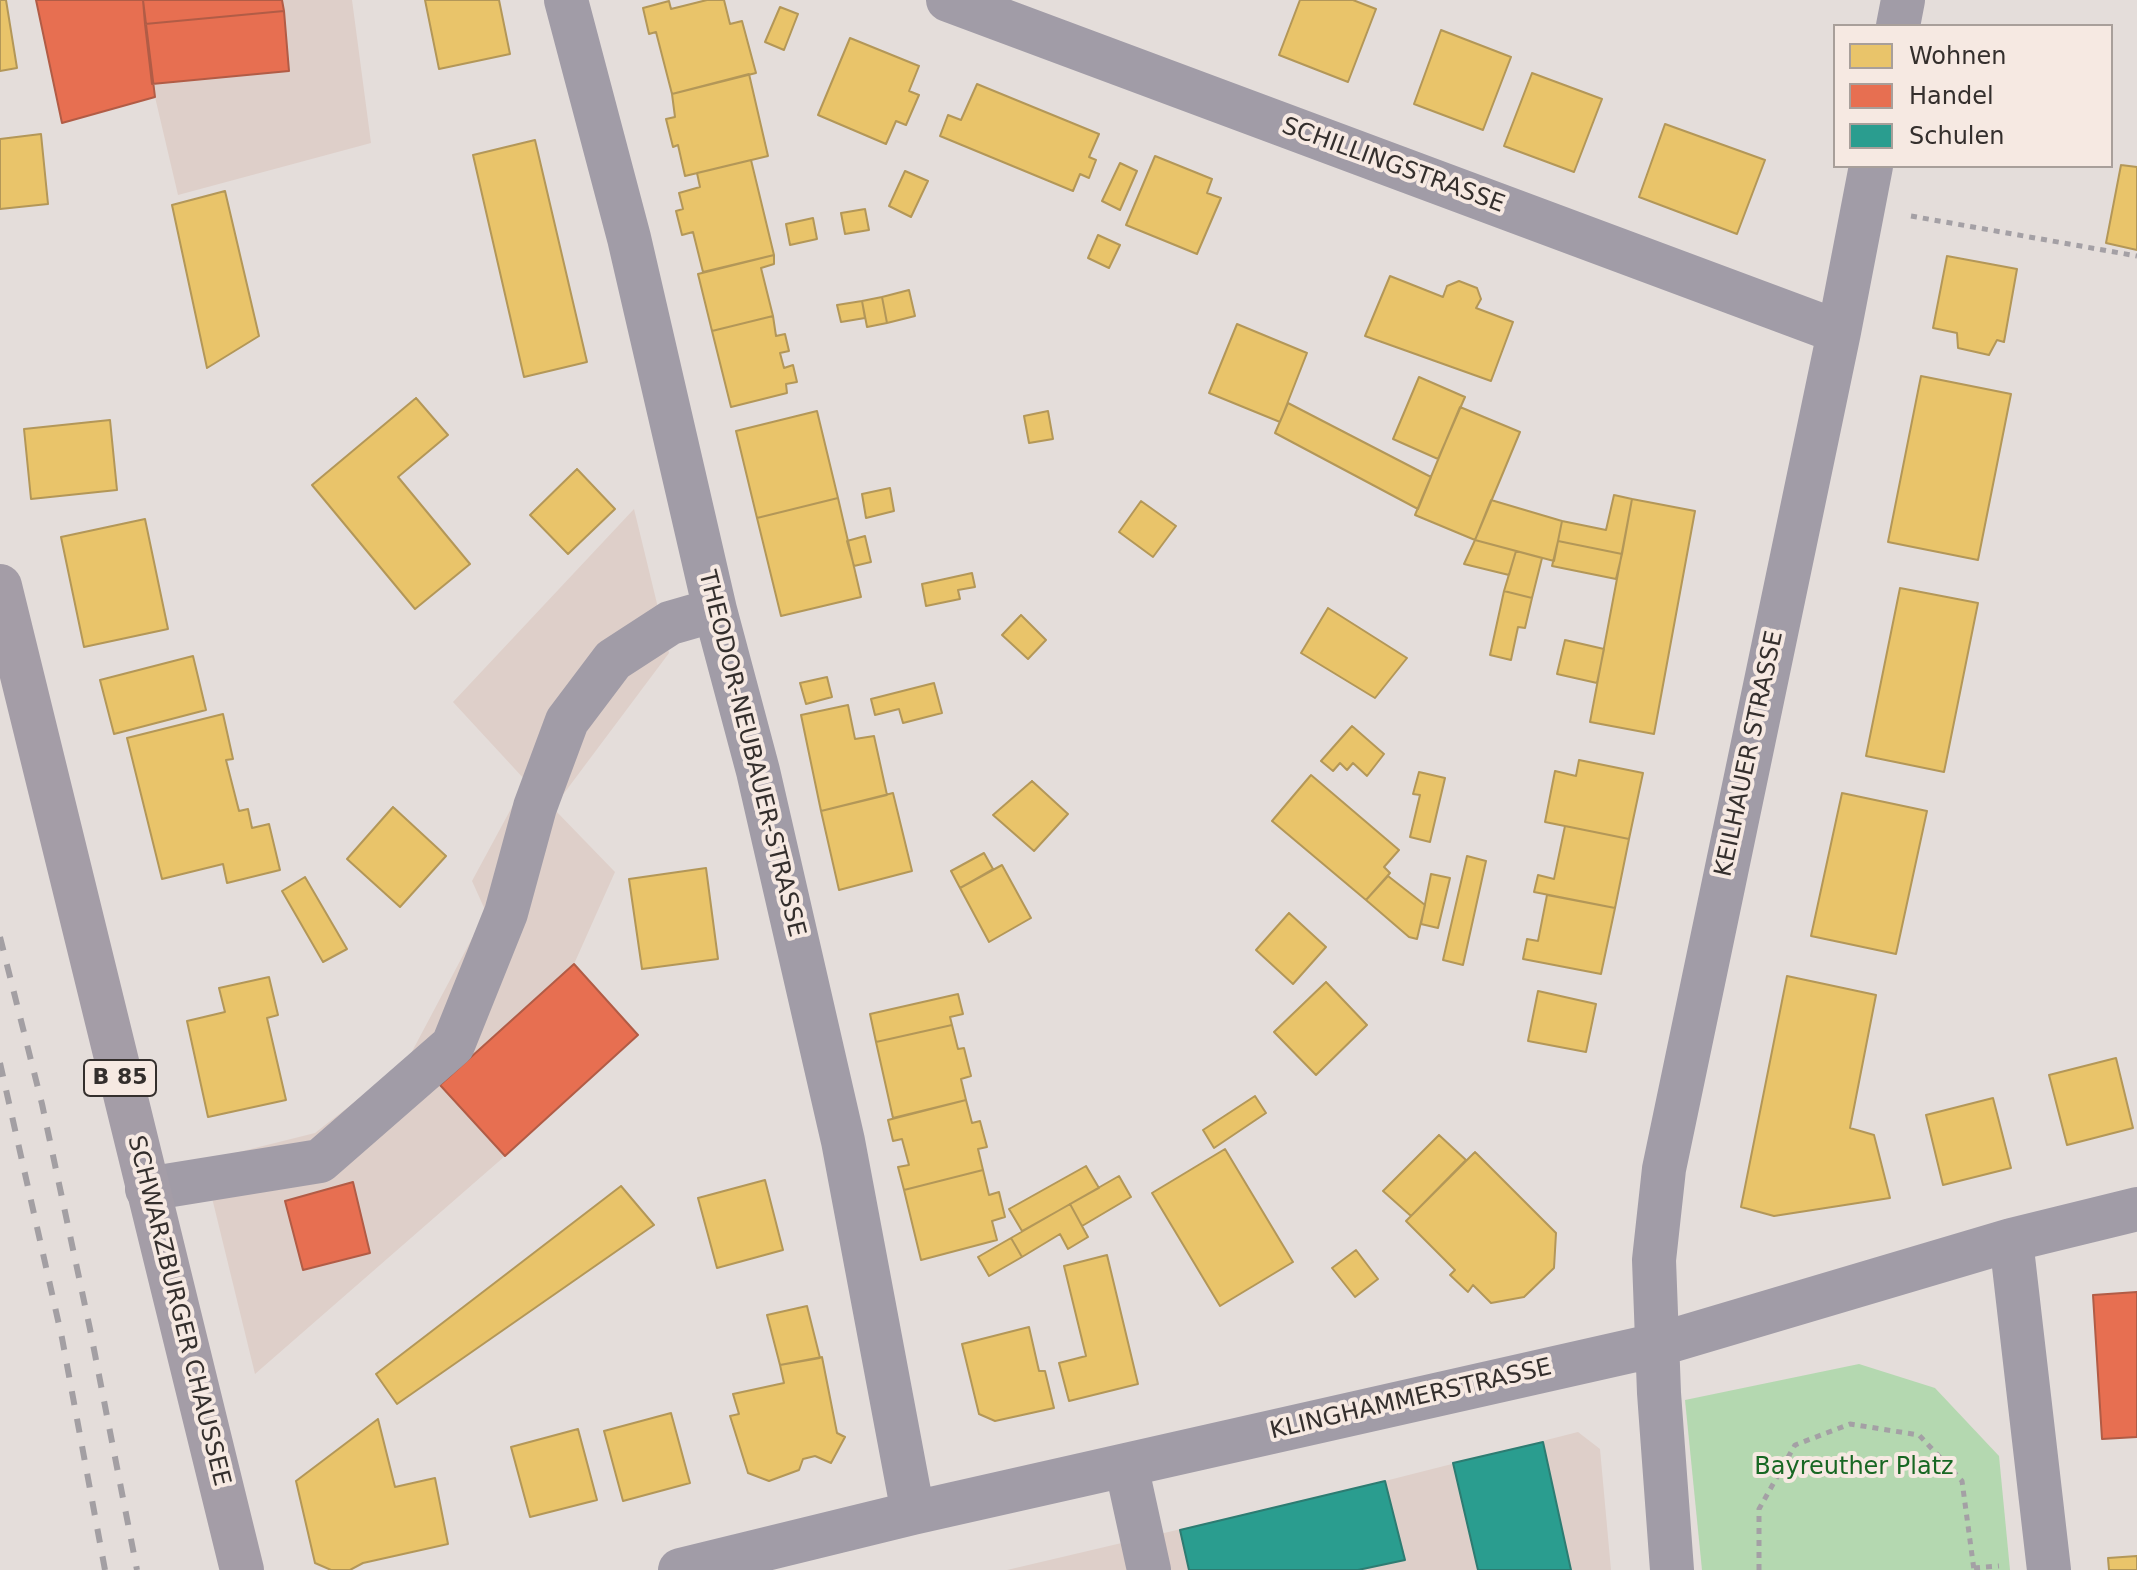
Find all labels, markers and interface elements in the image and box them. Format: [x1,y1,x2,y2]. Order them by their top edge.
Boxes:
legend [1833,24,2113,168]
text: Wohnen [1909,42,2006,70]
text: Handel [1909,82,1994,110]
street label: SCHILLINGSTRASSE [1278,112,1508,220]
text: Schulen [1909,122,2005,150]
street label: THEODOR-NEUBAUER-STRASSE [691,568,811,940]
street label: KEILHAUER STRASSE [1710,628,1790,880]
road number: B 85 [84,1060,156,1096]
street label: SCHWARZBURGER CHAUSSEE [120,1133,236,1489]
street label: KLINGHAMMERSTRASSE [1267,1354,1555,1446]
park label: Bayreuther Platz [1754,1454,1954,1482]

